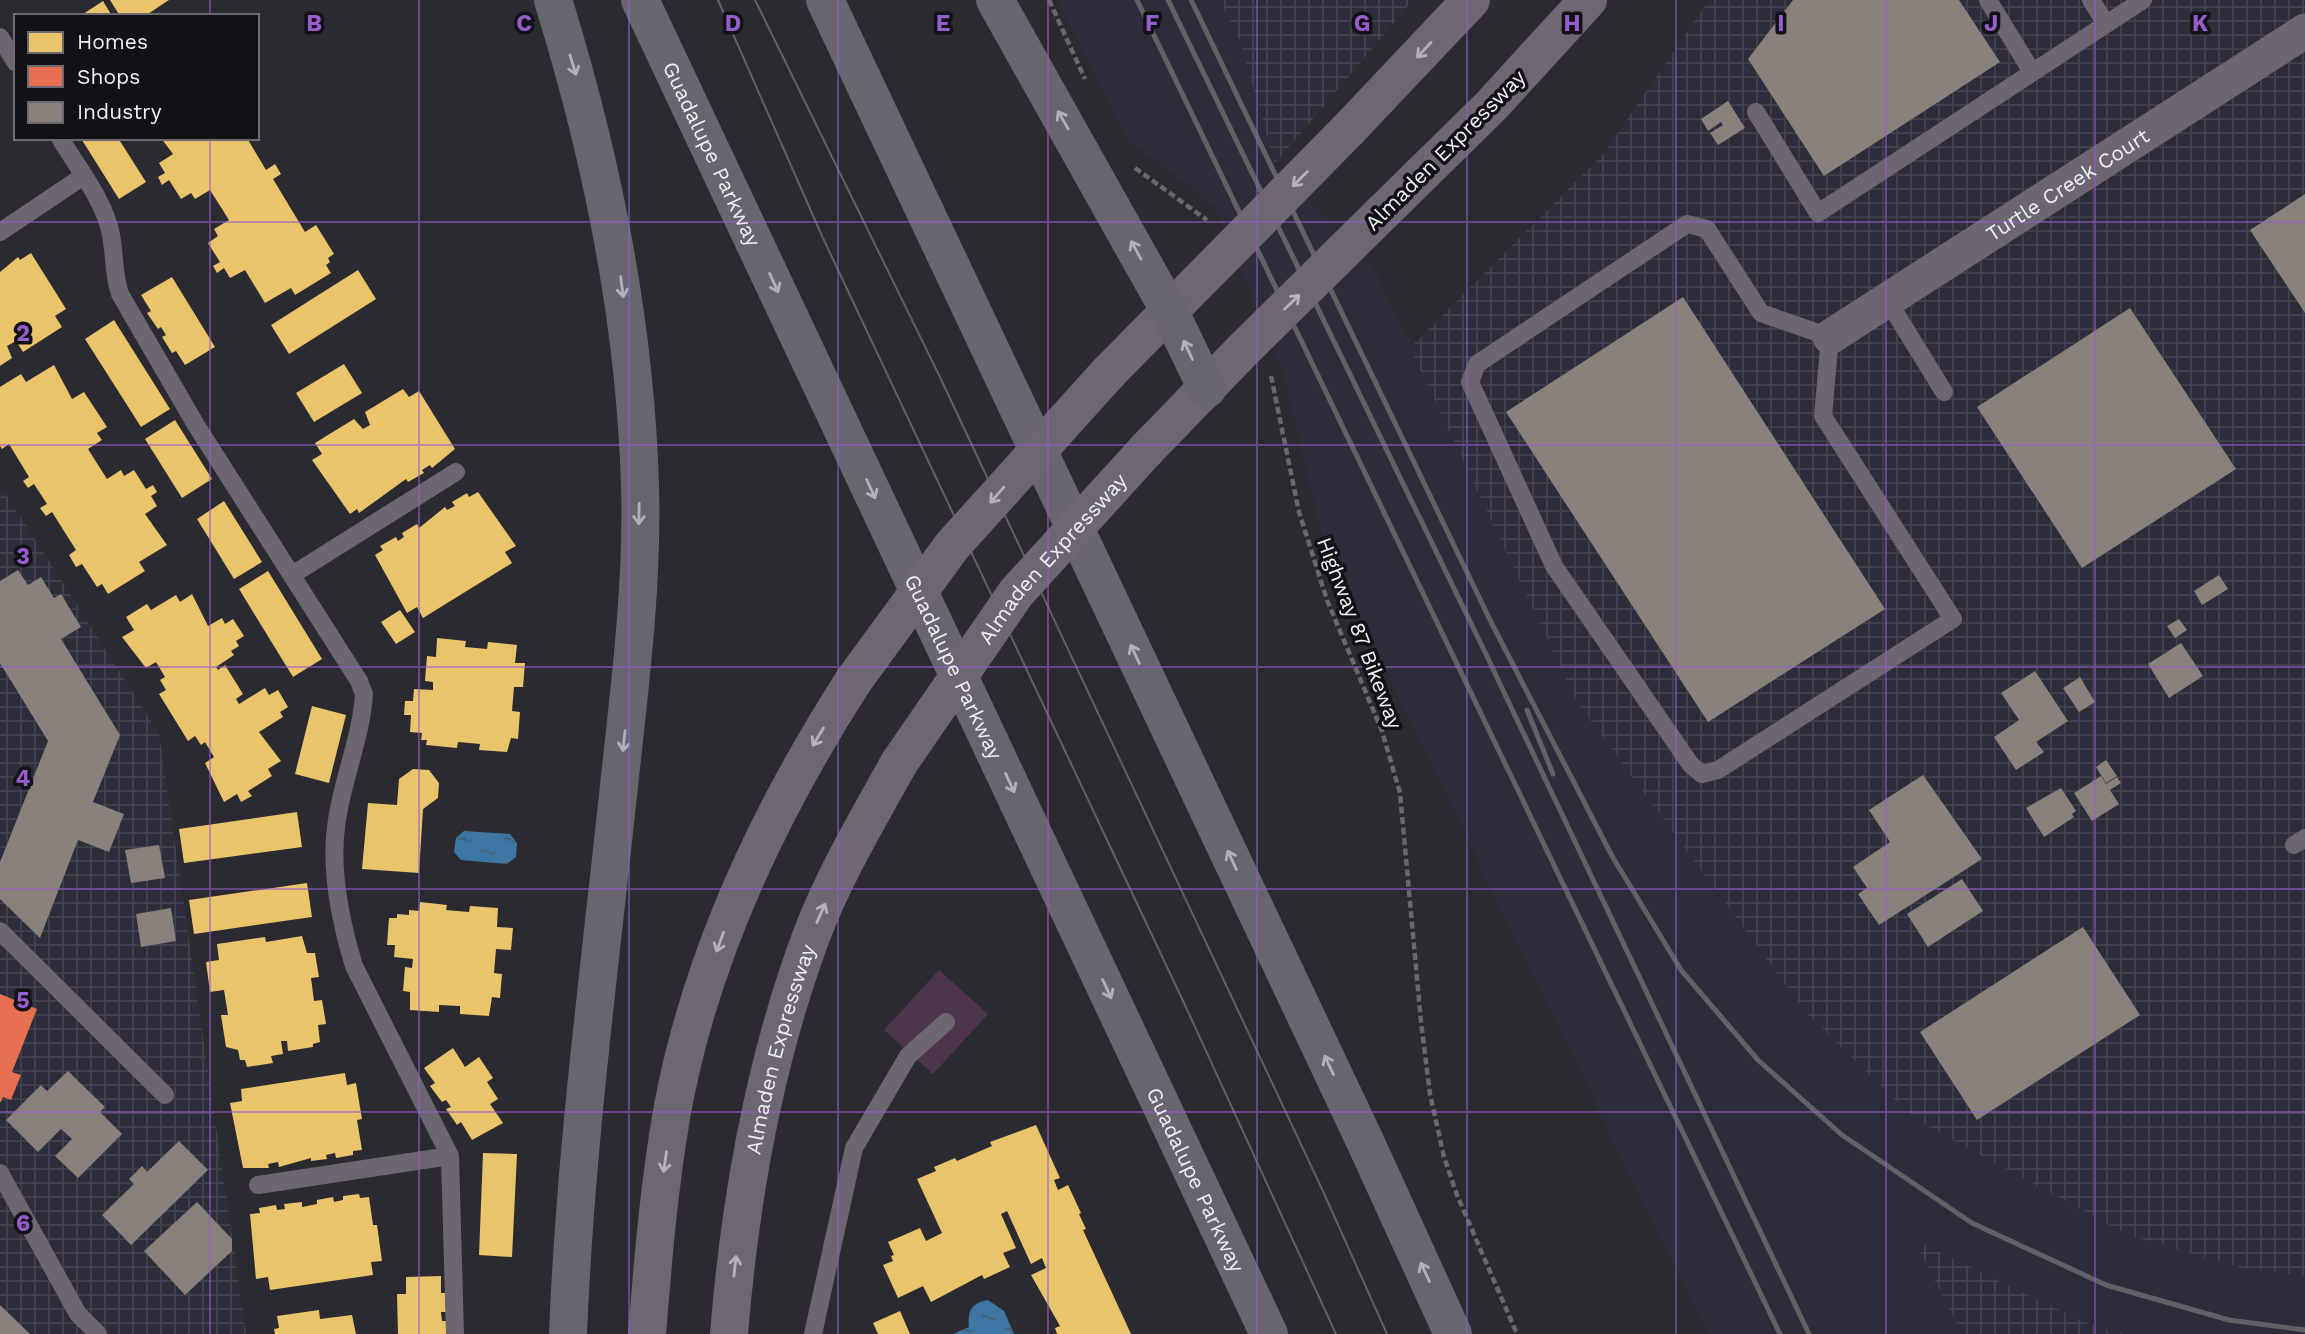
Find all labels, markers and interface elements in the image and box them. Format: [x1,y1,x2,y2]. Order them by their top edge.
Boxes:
text: B [306,10,322,37]
text: C [516,10,532,37]
text: D [725,10,741,37]
text: E [936,10,950,37]
text: F [1145,10,1159,37]
text: G [1354,10,1370,37]
text: H [1563,10,1581,37]
text: I [1777,10,1785,37]
text: J [1984,10,1998,37]
text: K [2192,10,2208,37]
legend [14,14,259,140]
text: Homes [77,29,148,54]
one-way arrow [1416,41,1433,58]
one-way arrow [568,54,581,76]
street label: Guadalupe Parkway [658,57,767,250]
text: Shops [77,64,140,89]
street label: Almaden Expressway [1360,64,1531,235]
text: Industry [77,99,162,124]
one-way arrow [1056,110,1070,130]
street label: Turtle Creek Court [1981,122,2153,246]
one-way arrow [1291,170,1308,187]
one-way arrow [1129,240,1142,261]
one-way arrow [768,272,781,293]
one-way arrow [616,275,629,298]
one-way arrow [1283,293,1300,310]
text: 2 [16,320,30,347]
one-way arrow [1180,340,1194,361]
street label: Almaden Expressway [972,468,1132,648]
one-way arrow [865,478,878,499]
one-way arrow [989,486,1005,504]
one-way arrow [633,502,646,525]
street label: Highway 87 Bikeway [1312,533,1408,733]
text: 3 [16,543,30,570]
street label: Guadalupe Parkway [900,570,1009,763]
one-way arrow [1128,644,1141,665]
one-way arrow [810,727,824,747]
one-way arrow [617,729,630,751]
text: 4 [16,765,31,792]
one-way arrow [1004,772,1017,793]
one-way arrow [1225,850,1238,871]
one-way arrow [815,903,828,925]
one-way arrow [713,931,726,953]
street label: Almaden Expressway [740,940,820,1156]
one-way arrow [1101,978,1115,999]
text: 5 [16,987,30,1014]
one-way arrow [1322,1055,1336,1076]
street label: Guadalupe Parkway [1142,1083,1251,1276]
one-way arrow [658,1151,671,1173]
text: 6 [16,1210,30,1237]
one-way arrow [729,1255,742,1278]
one-way arrow [1418,1261,1431,1282]

